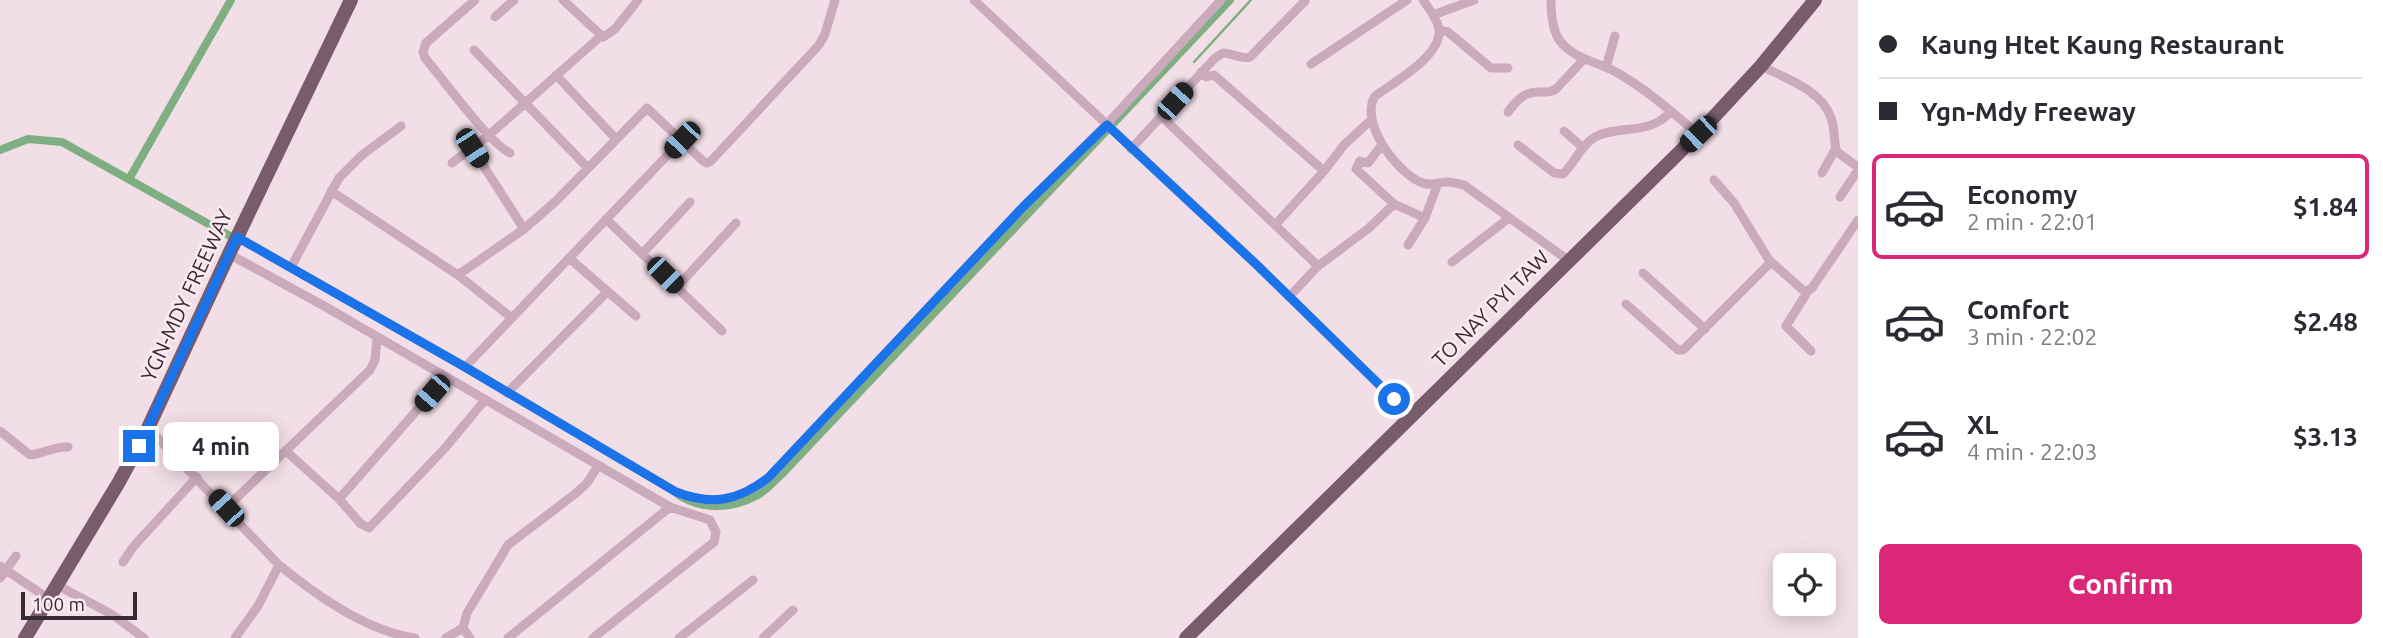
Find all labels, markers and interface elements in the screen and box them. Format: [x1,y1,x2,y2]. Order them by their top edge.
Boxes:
text: Kaung Htet Kaung Restaurant [1921,30,2284,59]
car [1154,78,1197,124]
text: Ygn-Mdy Freeway [1921,97,2136,126]
car [1676,112,1721,156]
car [660,118,705,162]
car [452,125,493,171]
icon: car [1883,175,1946,238]
text: Economy [1967,180,2077,209]
text: $1.84 [2293,192,2358,221]
street label: YGN-MDY FREEWAY [136,205,236,385]
text: 2 min · 22:01 [1967,209,2098,234]
street label: TO NAY PYI TAW [1427,245,1553,371]
car [643,253,688,297]
icon: car [1883,290,1946,353]
text: Comfort [1967,295,2070,324]
text: $2.48 [2293,307,2358,336]
text: 3 min · 22:02 [1967,324,2098,349]
car [411,370,454,416]
route start [1378,383,1410,415]
icon: car [1883,405,1946,468]
text: XL [1967,410,1998,439]
callout: 4 min [164,422,279,471]
text: $3.13 [2293,422,2358,451]
route end [123,430,155,462]
text: 4 min [192,434,250,459]
text: 4 min · 22:03 [1967,439,2098,464]
car [205,485,248,531]
button: Confirm [1879,544,2362,624]
map controls [1773,553,1836,616]
button: locate [1773,553,1836,616]
scale bar [21,589,136,621]
text: 100 m [32,593,85,615]

